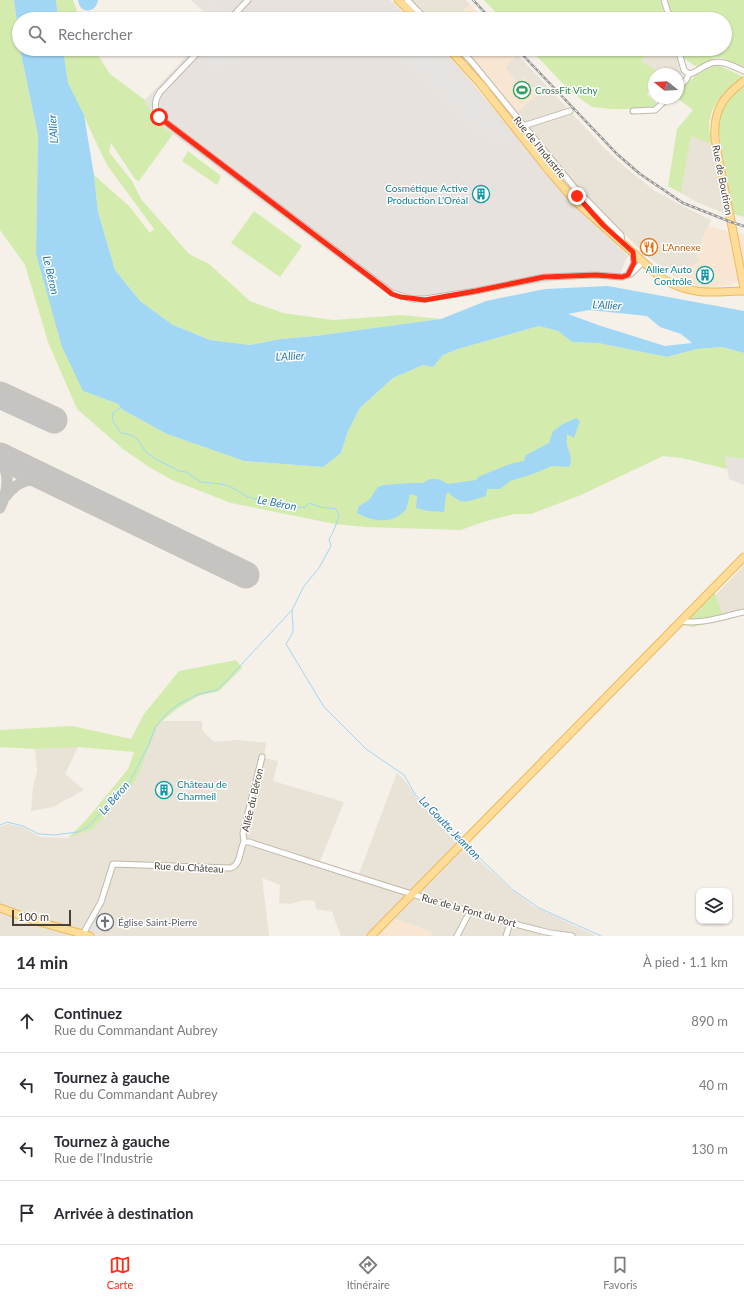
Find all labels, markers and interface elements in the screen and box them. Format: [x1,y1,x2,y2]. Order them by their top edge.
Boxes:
search box [12,12,732,56]
icon: search [26,23,48,45]
text: Rechercher [58,25,132,43]
north arrow [648,68,684,104]
sports icon: CrossFit Vichy [512,80,532,100]
place label: CrossFit Vichy [535,84,598,96]
route start [150,108,168,126]
water label: L'Allier [45,114,60,144]
street label: Rue de l'Industrie [511,114,569,180]
street label: Rue de Boutiron [710,144,736,216]
place label: Cosmétique Active Production L'Oréal [385,182,468,206]
building icon: Cosmétique Active Production L'Oréal [471,184,491,204]
route end [568,187,586,205]
restaurant icon: L'Annexe [639,237,659,257]
place label: L'Annexe [662,241,701,253]
water label: Le Béron [41,254,62,296]
place label: Allier Auto Contrôle [646,263,692,287]
building icon: Allier Auto Contrôle [695,265,715,285]
water label: L'Allier [592,297,622,312]
water label: L'Allier [275,348,305,363]
water label: Le Béron [256,492,298,513]
street label: Allée du Béron [239,767,265,833]
water label: Le Béron [96,778,132,817]
place label: Château de Charmeil [177,778,227,802]
building icon: Château de Charmeil [154,780,174,800]
water label: La Goutte Jeanton [417,793,484,862]
street label: Rue du Château [154,859,224,875]
map controls [696,888,732,924]
button: layers [696,888,732,924]
street label: Rue de la Font du Port [420,891,518,929]
scale bar [12,908,71,927]
text: 100 m [18,910,49,923]
church icon: Église Saint-Pierre [95,912,115,932]
place label: Église Saint-Pierre [118,916,197,928]
text: 14 min [16,952,68,973]
text: À pied · 1.1 km [643,954,728,970]
text: Continuez [54,1004,122,1022]
icon: ahead [16,1010,38,1032]
text: 890 m [691,1013,728,1029]
text: Rue du Commandant Aubrey [54,1022,218,1038]
text: Tournez à gauche [54,1068,170,1086]
icon: left [16,1074,38,1096]
text: 40 m [699,1077,728,1093]
text: Rue du Commandant Aubrey [54,1086,218,1102]
text: Tournez à gauche [54,1132,170,1150]
icon: left [16,1138,38,1160]
text: 130 m [691,1141,728,1157]
text: Rue de l'Industrie [54,1150,153,1166]
icon: arrive [16,1202,38,1224]
text: Arrivée à destination [54,1204,193,1222]
tab: Carte [107,1254,133,1291]
tab: Itinéraire [347,1254,390,1291]
tab: Favoris [603,1254,637,1291]

